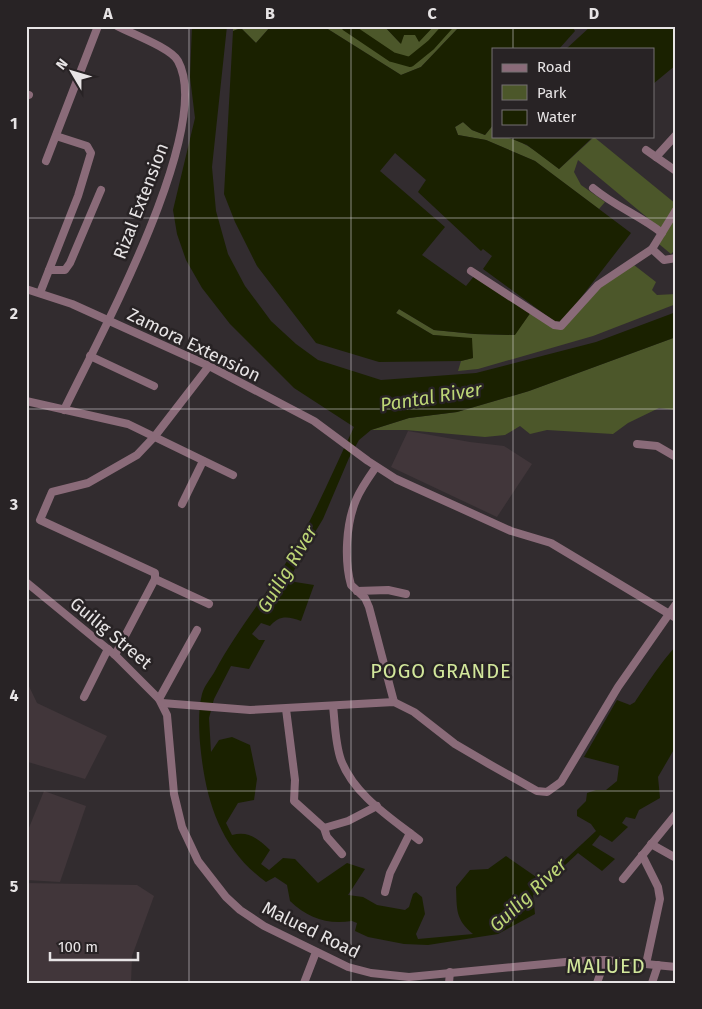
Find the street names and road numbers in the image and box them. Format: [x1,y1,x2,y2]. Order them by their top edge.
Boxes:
street label: Rizal Extension [109,140,173,262]
street label: Zamora Extension [124,303,264,387]
street label: Guilig Street [66,592,157,674]
street label: Malued Road [258,897,364,963]

